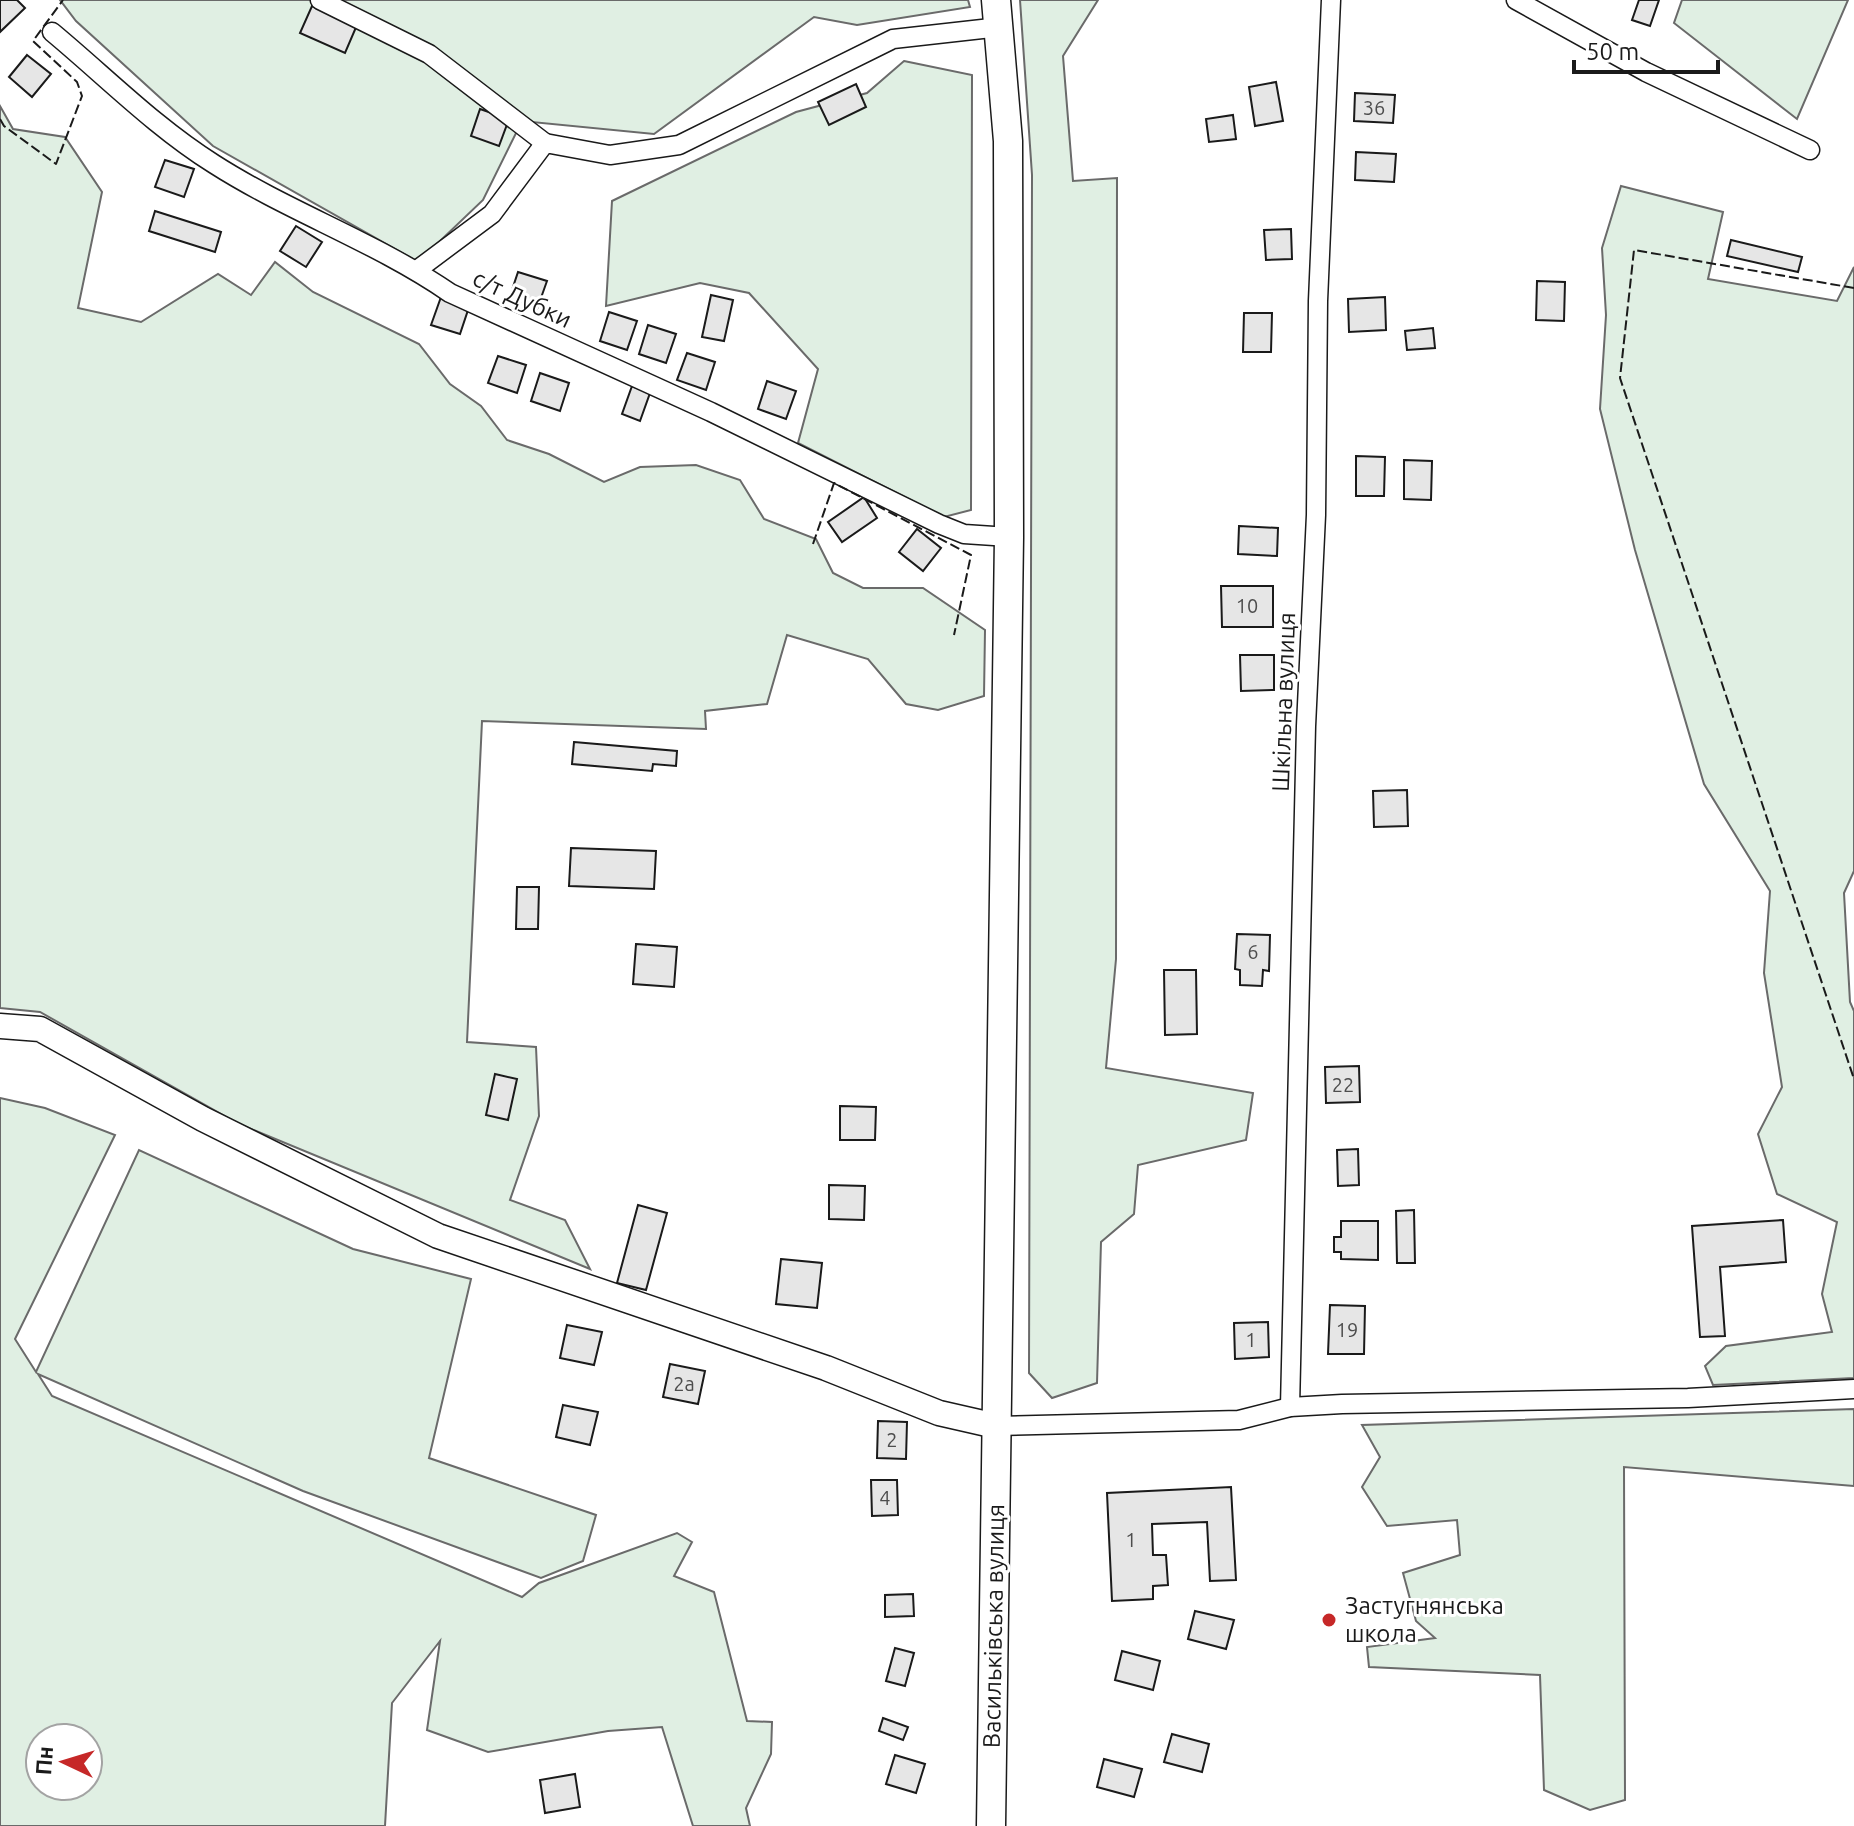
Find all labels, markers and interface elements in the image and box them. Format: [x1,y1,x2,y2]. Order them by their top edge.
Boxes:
scale bar [1574,24,1718,74]
text: 50 m [1586,38,1639,65]
house number: 36 [1363,96,1385,119]
street label: с/т Дубки [469,264,576,333]
house number: 10 [1236,594,1258,617]
street label: Шкільна вулиця [1267,612,1300,792]
house number: 6 [1247,940,1259,963]
house number: 22 [1332,1073,1354,1096]
house number: 19 [1336,1318,1358,1341]
house number: 1 [1245,1328,1257,1351]
house number: 2а [673,1372,695,1395]
house number: 2 [886,1428,898,1451]
house number: 4 [879,1486,891,1509]
street label: Васильківська вулиця [978,1504,1009,1748]
house number: 1 [1125,1528,1137,1551]
place label: Застугнянська школа [1345,1592,1504,1647]
marker: Застугнянська школа [1320,1611,1338,1629]
north arrow [24,1722,104,1802]
text: Пн [30,1745,57,1776]

